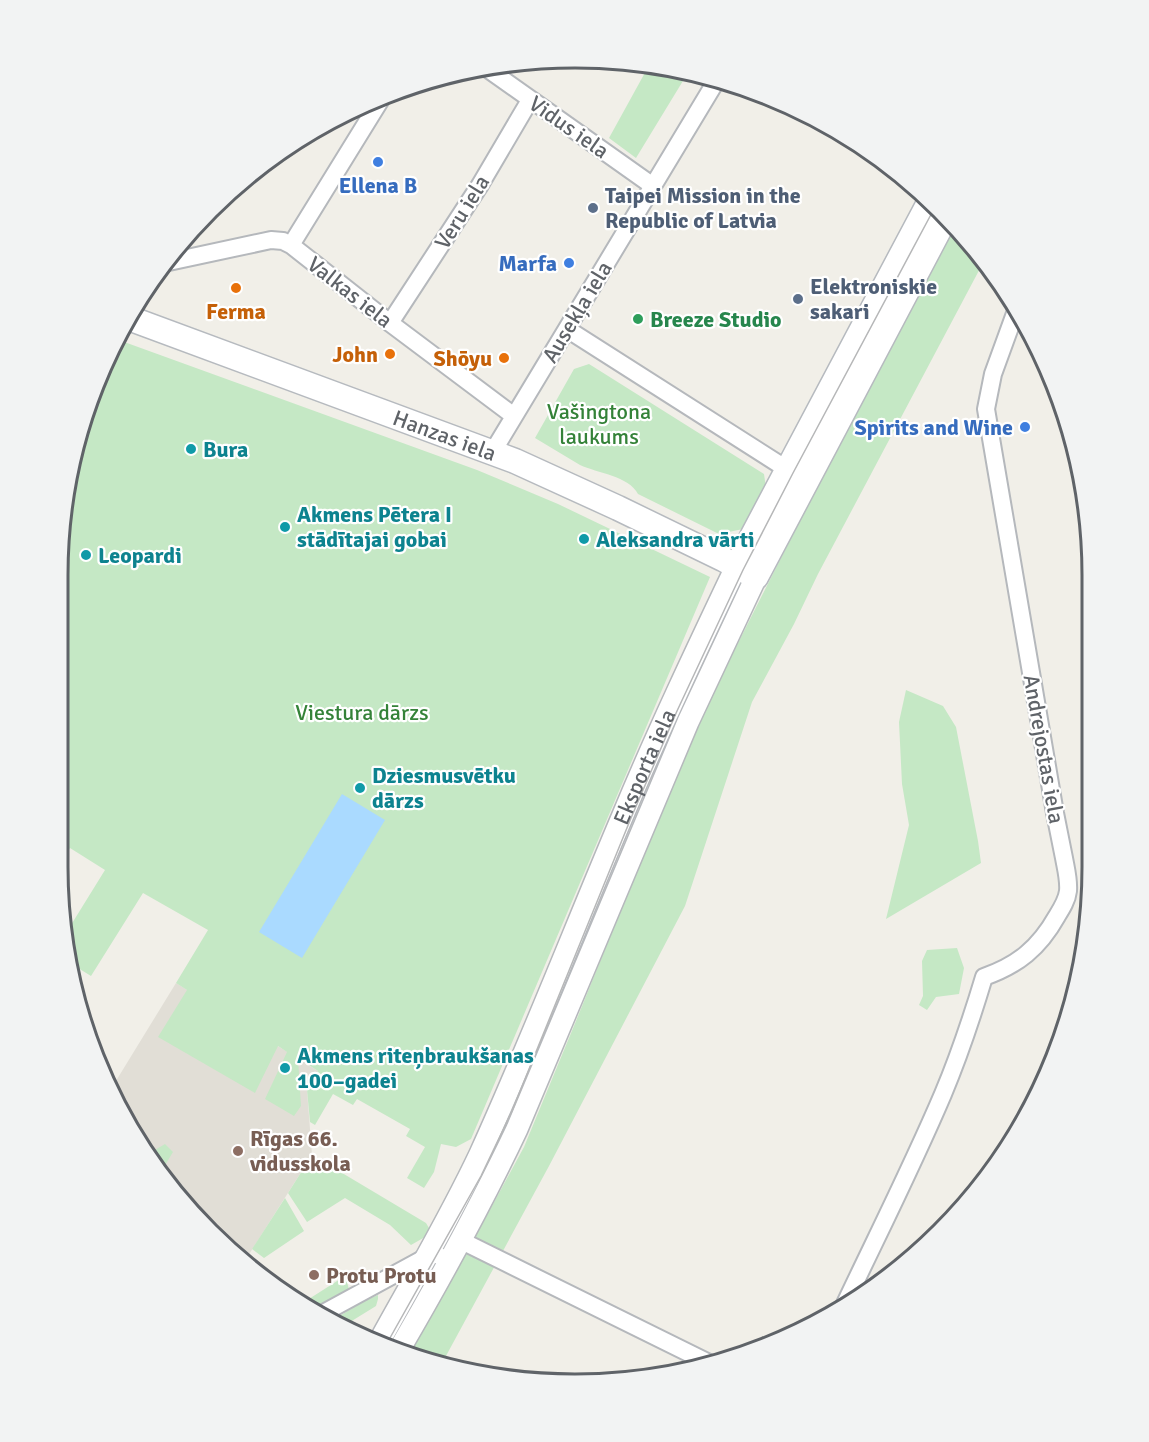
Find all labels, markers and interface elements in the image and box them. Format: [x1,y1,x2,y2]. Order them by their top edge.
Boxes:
street label: Vidus iela [524,90,614,164]
marker: Ellena B [371,155,385,169]
street label: Veru iela [429,170,495,254]
place label: Ellena B [339,172,417,199]
place label: Taipei Mission in the Republic of Latvia [605,182,801,234]
marker: Taipei Mission in the Republic of Latvia [586,201,600,215]
street label: Valkas iela [302,250,398,334]
place label: Marfa [499,250,557,277]
street label: Ausekļa iela [536,256,618,368]
marker: Marfa [562,256,576,270]
place label: Elektroniskie sakari [810,273,937,325]
marker: Ferma [229,281,243,295]
marker: Elektroniskie sakari [791,292,805,306]
place label: Ferma [206,298,266,325]
place label: Breeze Studio [650,306,782,333]
marker: Breeze Studio [631,312,645,326]
place label: John [332,341,378,368]
place label: Shōyu [433,345,492,372]
marker: John [383,347,397,361]
marker: Shōyu [497,351,511,365]
park label: Vašingtona laukums [547,398,651,450]
street label: Hanzas iela [389,404,500,466]
place label: Spirits and Wine [855,414,1013,441]
marker: Spirits and Wine [1018,420,1032,434]
place label: Bura [203,436,248,463]
marker: Bura [184,442,198,456]
place label: Akmens Pētera I stādītajai gobai [297,501,452,553]
marker: Akmens Pētera I stādītajai gobai [278,520,292,534]
place label: Aleksandra vārti [596,526,755,553]
marker: Aleksandra vārti [577,532,591,546]
place label: Leopardi [98,542,182,569]
marker: Leopardi [79,548,93,562]
street label: Andrejostas iela [1018,672,1070,826]
park label: Viestura dārzs [295,699,429,726]
street label: Eksporta iela [607,705,681,829]
place label: Dziesmusvētku dārzs [372,762,516,814]
marker: Dziesmusvētku dārzs [353,781,367,795]
place label: Akmens riteņbraukšanas 100–gadei [297,1042,534,1094]
marker: Akmens riteņbraukšanas 100–gadei [278,1061,292,1075]
place label: Rīgas 66. vidusskola [249,1125,351,1177]
marker: Rīgas 66. vidusskola [231,1144,245,1158]
place label: Protu Protu [326,1262,437,1289]
marker: Protu Protu [307,1268,321,1282]

